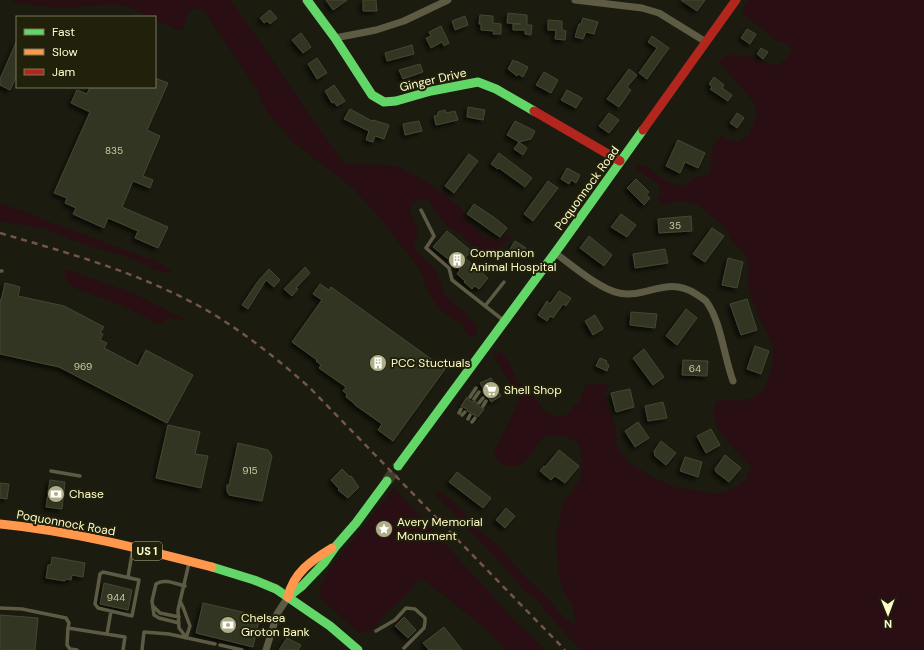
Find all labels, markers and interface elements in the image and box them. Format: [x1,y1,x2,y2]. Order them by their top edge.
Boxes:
legend [16,16,156,88]
text: Fast [52,24,75,40]
text: Slow [52,44,78,60]
text: Jam [52,64,75,80]
street label: Ginger Drive [398,64,468,95]
street label: Poquonnock Road [551,143,623,233]
house number: 835 [105,144,123,157]
house number: 35 [669,219,681,232]
place label: Companion Animal Hospital [470,245,556,275]
building icon: Companion Animal Hospital [447,250,467,270]
building icon: PCC Stuctuals [368,353,388,373]
place label: PCC Stuctuals [391,355,470,371]
house number: 969 [74,360,92,373]
house number: 64 [689,362,701,375]
supermarket icon: Shell Shop [481,380,501,400]
place label: Shell Shop [504,382,562,398]
house number: 915 [242,464,258,477]
bank icon: Chase [46,484,66,504]
place label: Chase [69,486,104,502]
street label: Poquonnock Road [15,506,117,540]
place label: Avery Memorial Monument [397,514,483,544]
place icon: Avery Memorial Monument [374,519,394,539]
road number: US 1 [132,542,162,560]
house number: 944 [107,591,125,604]
north arrow [868,594,908,634]
place label: Chelsea Groton Bank [241,610,310,640]
bank icon: Chelsea Groton Bank [218,615,238,635]
text: N [884,617,892,631]

